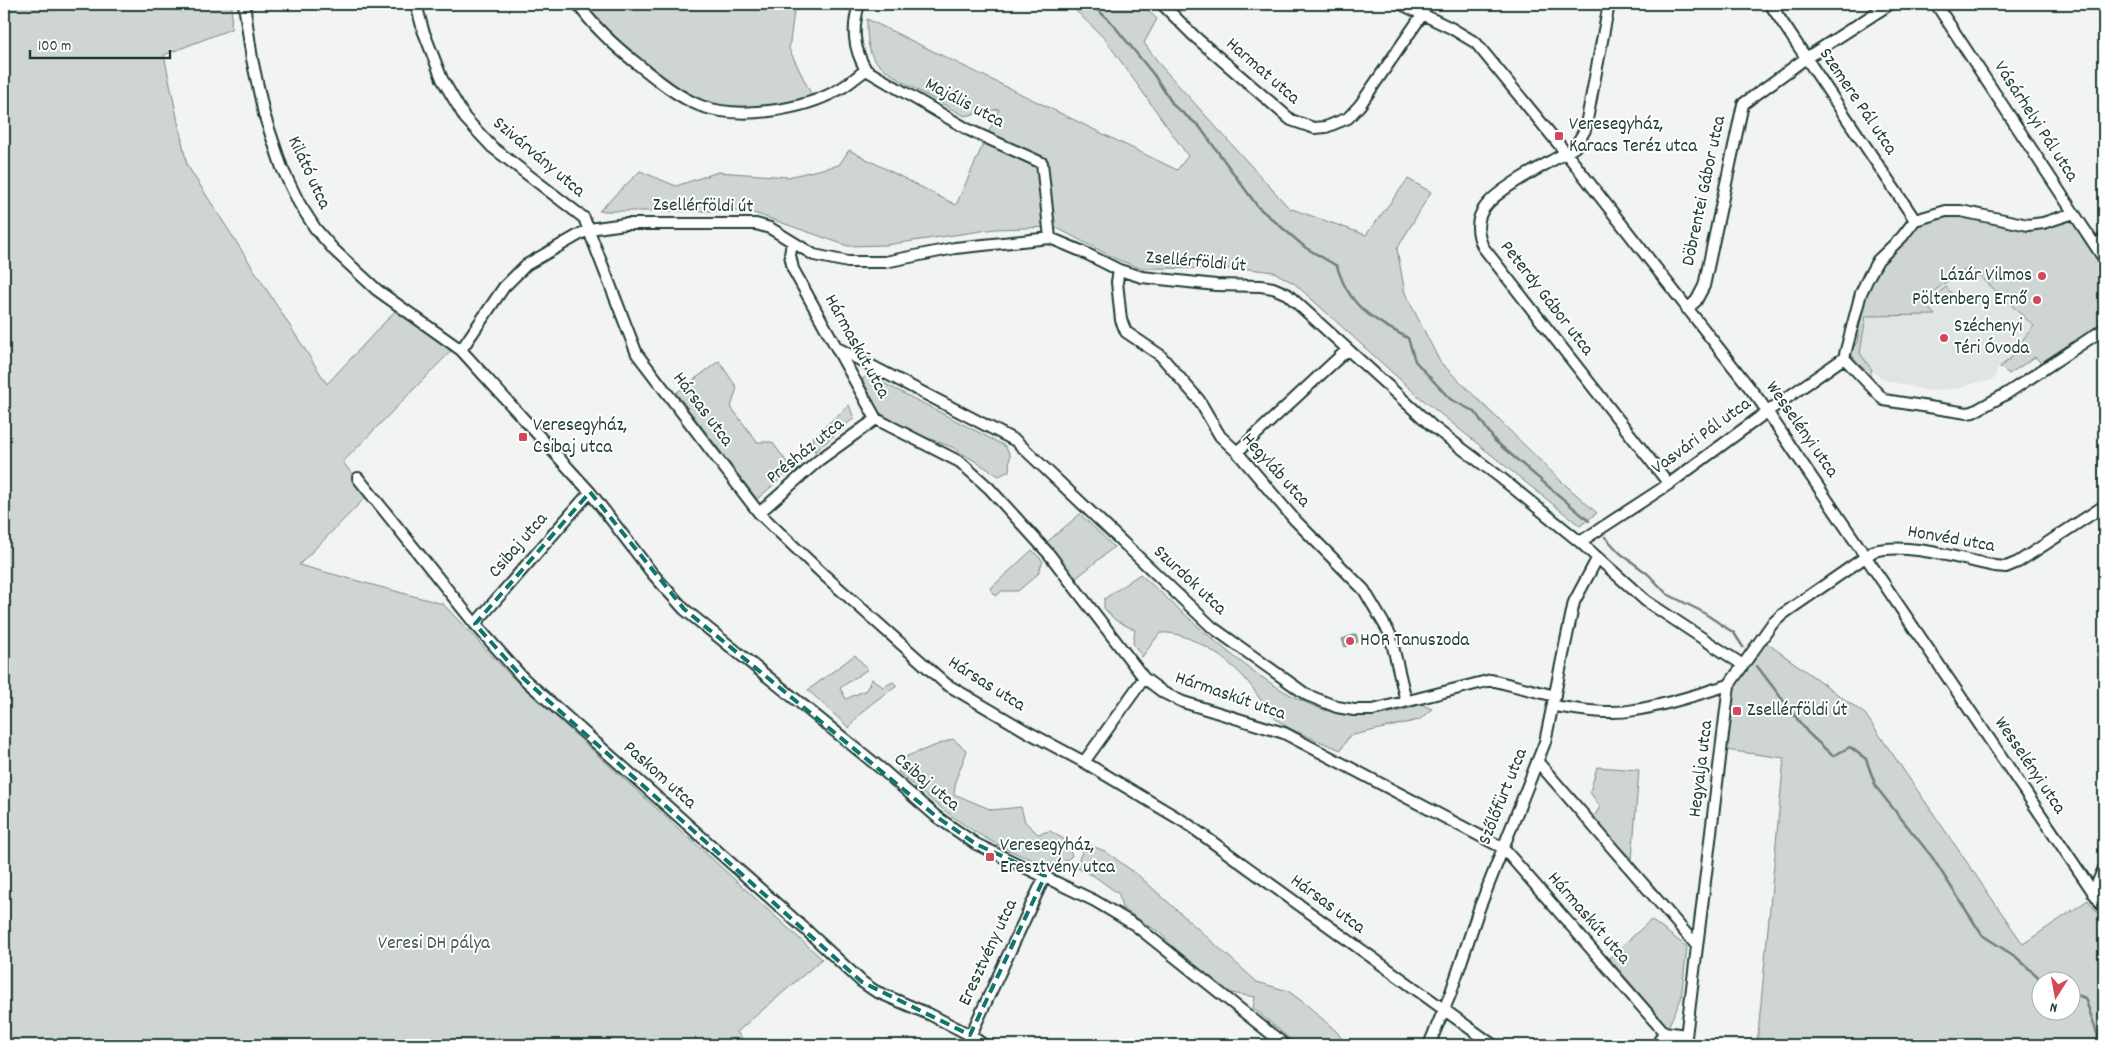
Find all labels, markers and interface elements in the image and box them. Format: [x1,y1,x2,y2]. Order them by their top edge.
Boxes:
scale bar [30,28,170,60]
street label: Harmat utca [1219,32,1306,113]
text: 100 m [38,36,71,58]
street label: Szemere Pál utca [1811,43,1903,162]
street label: Vásárhelyi Pál utca [1986,56,2085,189]
street label: Majális utca [919,72,1010,137]
street label: Szivárvány utca [486,111,591,206]
place label: Veresegyház, Karacs Teréz utca [1569,112,1698,161]
street label: Döbrentei Gábor utca [1676,112,1734,269]
marker: Veresegyház, Karacs Teréz utca [1553,130,1565,142]
street label: Kilátó utca [279,132,337,215]
street label: Zsellérföldi út [652,193,754,221]
street label: Peterdy Gábor utca [1492,236,1600,363]
street label: Zsellérföldi út [1145,245,1247,281]
place label: Lázár Vilmos [1940,263,2032,290]
marker: Lázár Vilmos [2036,270,2048,282]
place label: Pöltenberg Ernő [1912,287,2028,314]
street label: Hármaskút utca [816,290,896,405]
marker: Pöltenberg Ernő [2031,294,2043,306]
place label: Széchenyi Téri Óvoda [1954,314,2030,363]
marker: Széchenyi Téri Óvoda [1938,332,1950,344]
street label: Hársas utca [665,367,740,454]
street label: Wesselényi utca [1758,376,1845,485]
street label: Vasvári Pál utca [1647,391,1758,482]
street label: Présház utca [761,411,852,492]
place label: Veresegyház, Csibaj utca [533,413,627,462]
street label: Hegyláb utca [1234,428,1317,515]
marker: Veresegyház, Csibaj utca [517,431,529,443]
street label: Csibaj utca [483,506,556,585]
street label: Honvéd utca [1905,519,1998,561]
street label: Szurdok utca [1146,540,1233,623]
place label: HOR Tanuszoda [1360,628,1470,655]
marker: HOR Tanuszoda [1344,635,1356,647]
street label: Hársas utca [942,650,1031,720]
street label: Hármaskút utca [1171,665,1290,729]
place label: Zsellérföldi út [1747,698,1848,725]
marker: Zsellérföldi út [1731,705,1743,717]
street label: Wesselényi utca [1986,712,2072,821]
street label: Hegyalja utca [1683,718,1721,819]
street label: Paskom utca [616,736,703,817]
street label: Szőlőfürt utca [1472,744,1536,849]
street label: Csibaj utca [887,747,966,819]
place label: Veresegyház, Eresztvény utca [1000,833,1116,882]
marker: Veresegyház, Eresztvény utca [984,851,996,863]
street label: Hármaskút utca [1540,867,1637,972]
street label: Hársas utca [1284,868,1371,942]
street label: Eresztvény utca [952,894,1026,1011]
park label: Veresi DH pálya [378,931,491,958]
north arrow [2030,972,2080,1022]
text: N [2049,996,2059,1017]

